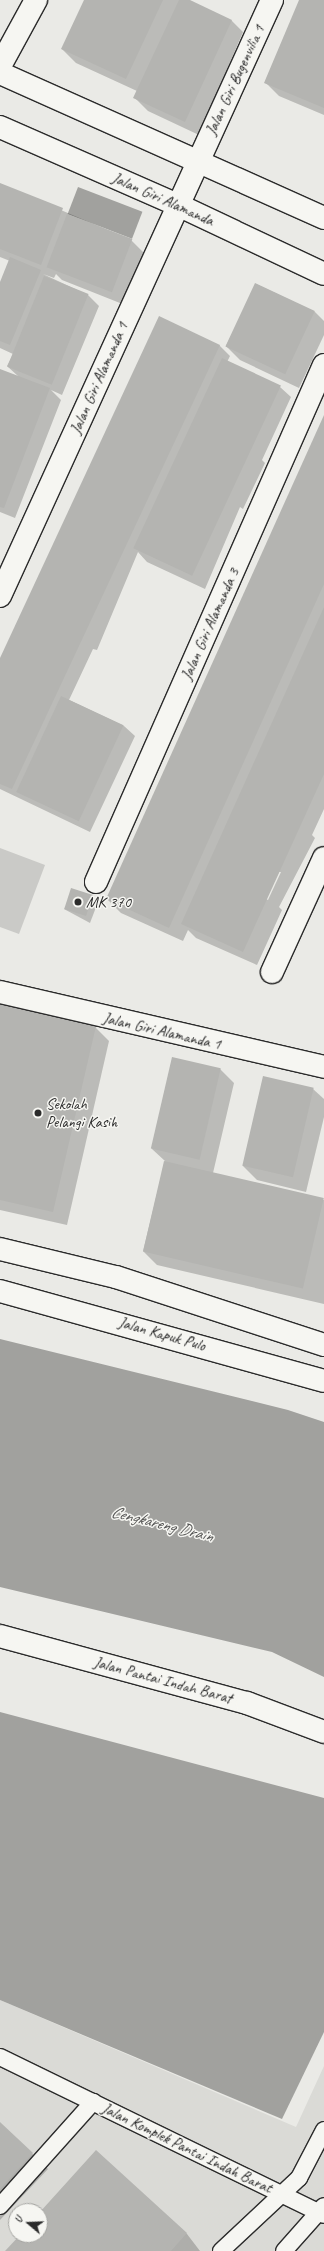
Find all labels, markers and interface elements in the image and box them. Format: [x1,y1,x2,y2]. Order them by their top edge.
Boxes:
street label: Jalan Giri Bugenvilia 1 [201,22,269,138]
street label: Jalan Giri Alamanda [109,168,217,230]
street label: Jalan Giri Alamanda 1 [66,319,132,437]
street label: Jalan Giri Alamanda 3 [177,565,243,683]
place label: MK 370 [86,892,131,912]
marker: MK 370 [73,897,83,907]
street label: Jalan Giri Alamanda 1 [101,1008,223,1054]
place label: Sekolah Pelangi Kasih [46,1094,117,1132]
marker: Sekolah Pelangi Kasih [33,1108,43,1118]
street label: Jalan Kapuk Pulo [116,1312,208,1356]
water label: Cengkareng Drain [109,1502,215,1546]
street label: Jalan Pantai Indah Barat [92,1652,234,1708]
street label: Jalan Komplek Pantai Indah Barat [99,2098,275,2198]
north arrow [8,2203,48,2243]
text: U [10,2215,25,2224]

